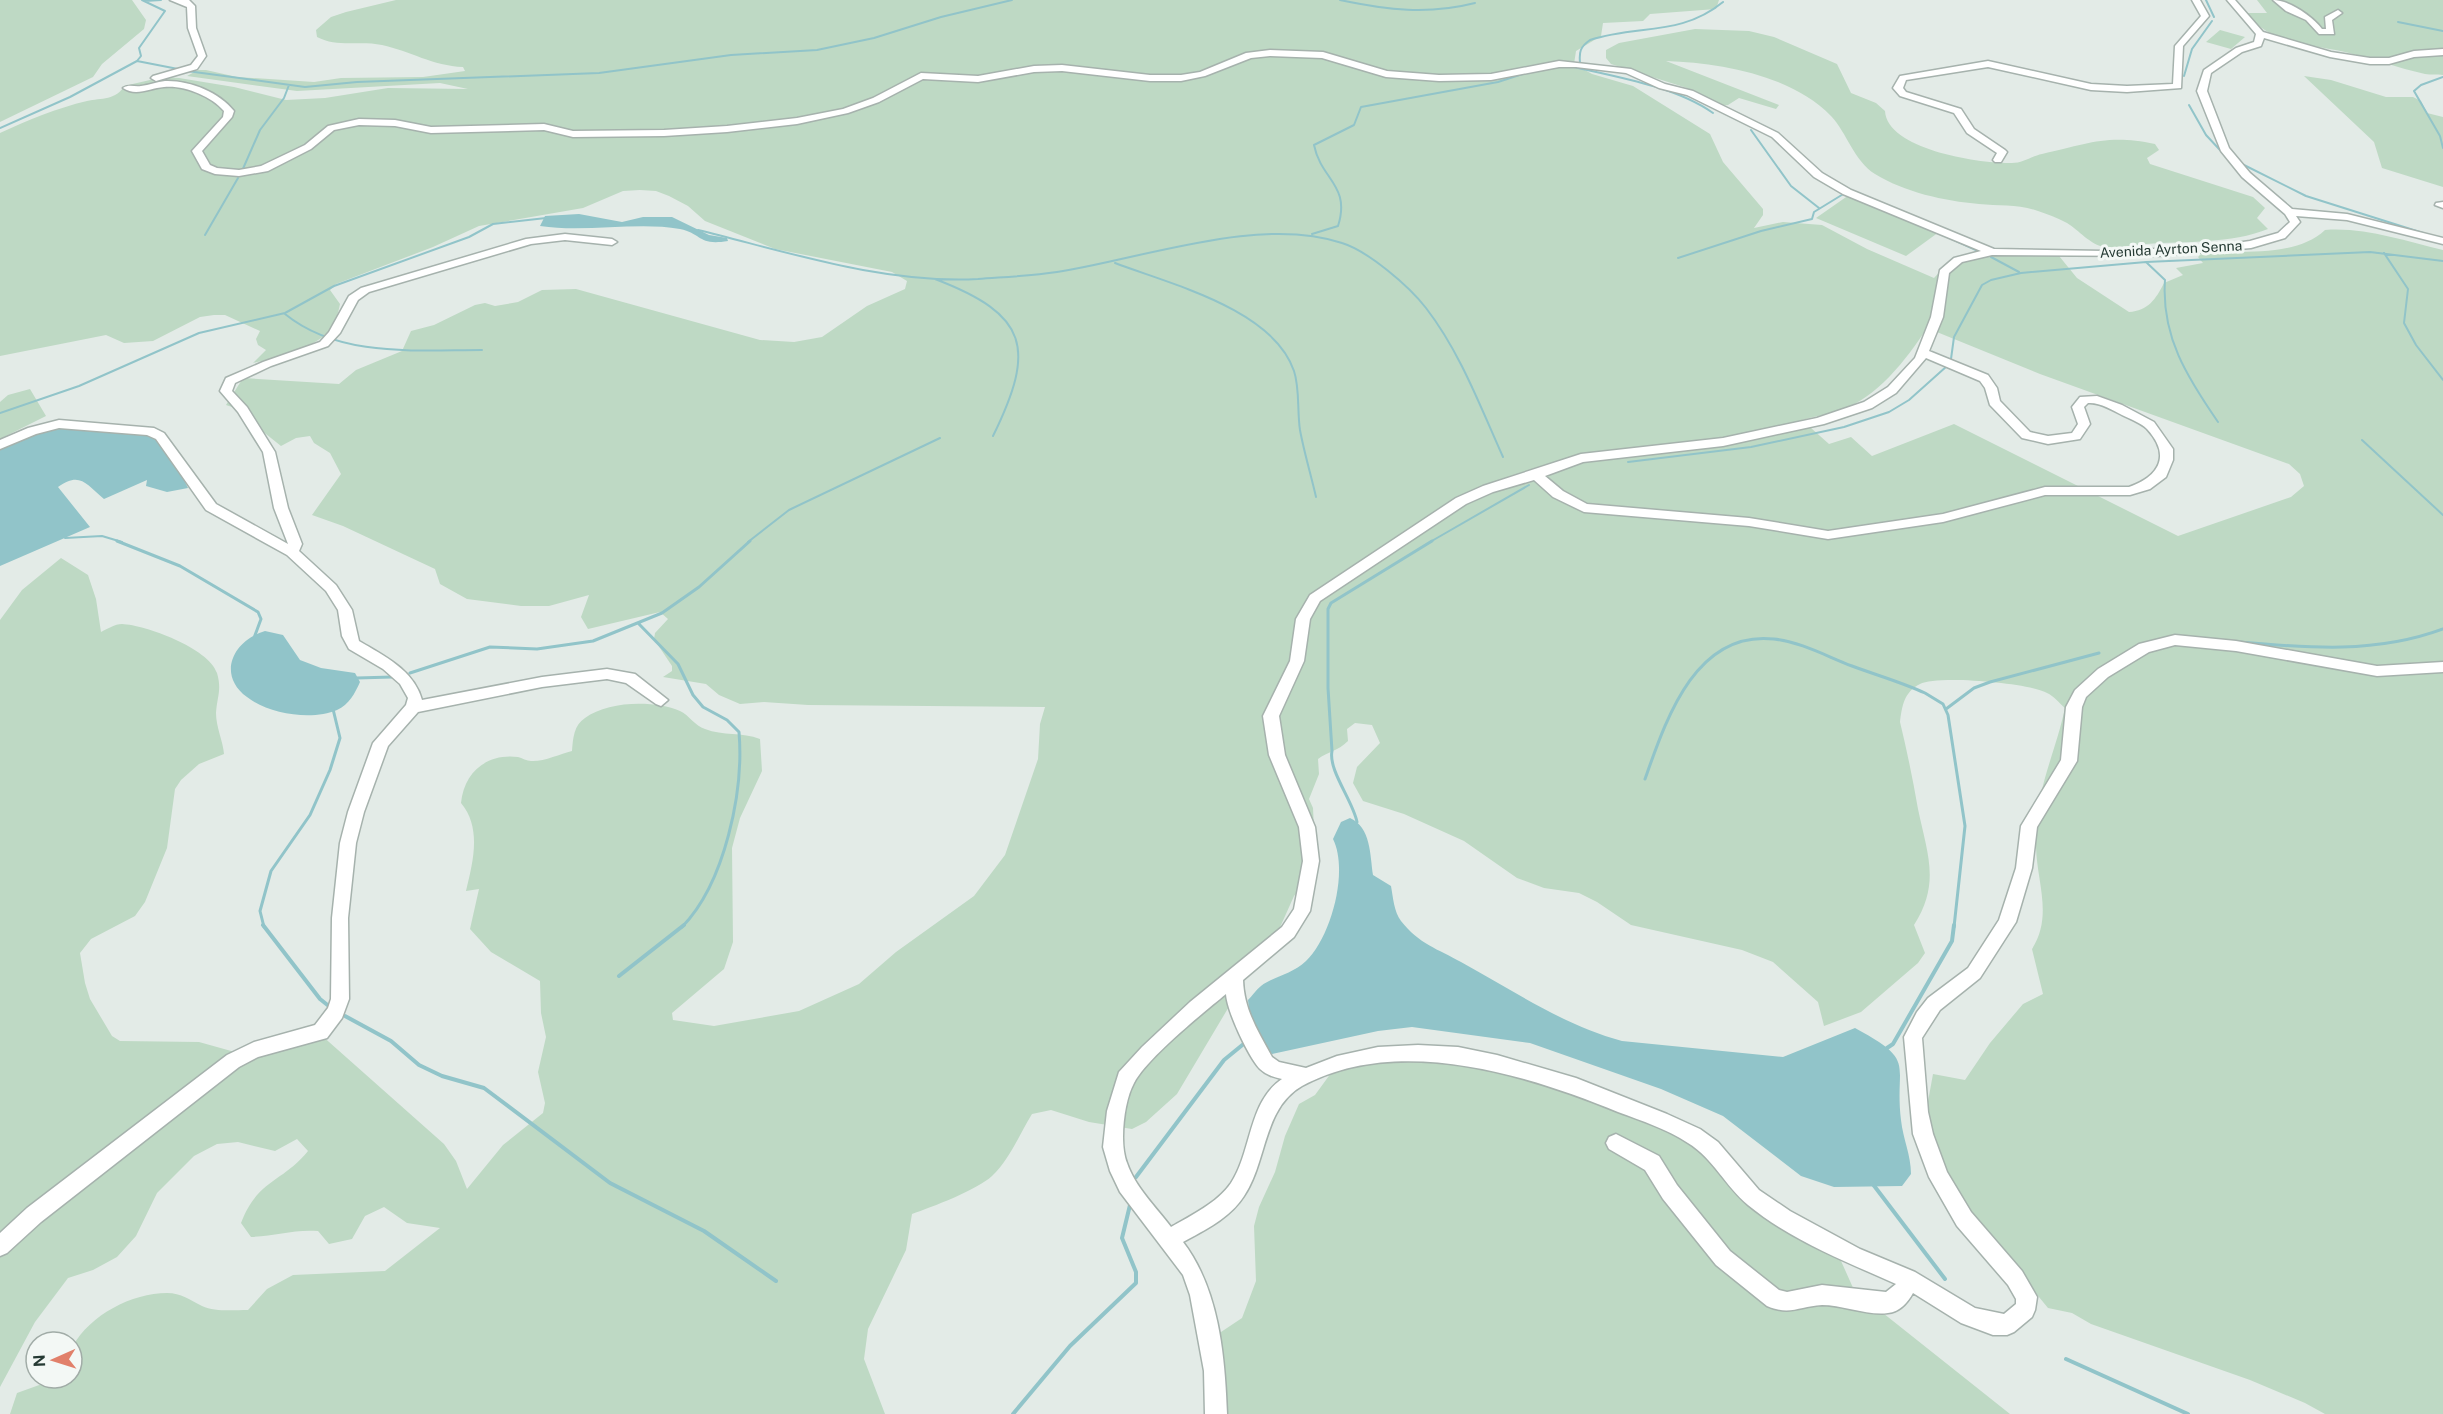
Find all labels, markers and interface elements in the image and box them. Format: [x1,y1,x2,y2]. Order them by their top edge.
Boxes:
street label: Avenida Ayrton Senna [2099,237,2243,261]
north arrow [24,1330,84,1390]
text: N [30,1354,49,1368]

